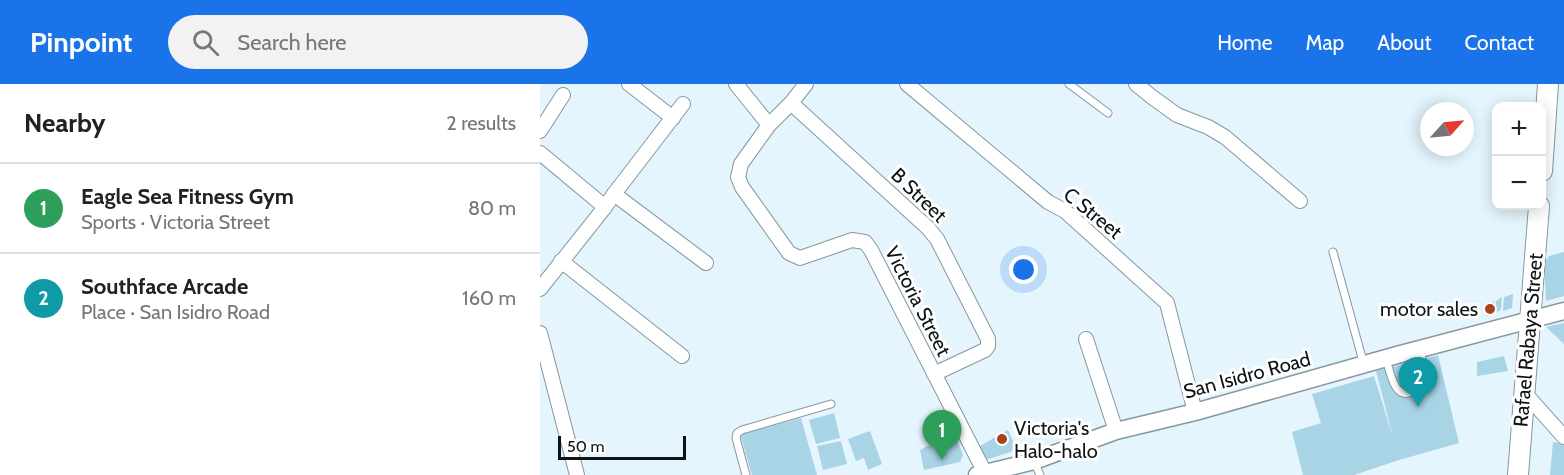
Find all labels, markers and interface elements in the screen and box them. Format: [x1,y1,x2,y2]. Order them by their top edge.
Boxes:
search box [168,15,588,69]
text: Pinpoint [30,25,132,59]
icon: search [189,26,222,59]
text: Search here [237,29,347,56]
text: Home [1217,30,1273,55]
text: Map [1306,30,1344,55]
text: About [1377,30,1431,55]
text: Contact [1464,30,1534,55]
north arrow [1420,102,1474,156]
map controls [1492,102,1546,210]
button: + [1492,102,1546,156]
text: Nearby [24,107,105,139]
text: 2 results [446,111,516,135]
button: − [1492,156,1546,210]
street label: B Street [886,163,952,227]
street label: C Street [1059,182,1127,244]
text: Eagle Sea Fitness Gym [81,183,294,210]
text: 1 [40,196,47,220]
text: 80 m [468,196,516,220]
text: Sports · Victoria Street [81,210,270,234]
street label: Victoria Street [880,242,956,360]
street label: Rafael Rabaya Street [1508,252,1548,428]
your location [1009,255,1038,284]
text: Southface Arcade [81,273,248,300]
text: 2 [38,286,49,310]
text: 160 m [462,286,516,310]
place label: motor sales [1380,297,1478,321]
text: Place · San Isidro Road [81,300,270,324]
marker: motor sales [1483,302,1497,316]
street label: San Isidro Road [1181,347,1313,403]
pin: 2 [1398,358,1438,407]
pin: 1 [922,410,962,460]
place label: Victoria's Halo-halo [1014,416,1098,463]
marker: Victoria's Halo-halo [995,432,1009,446]
scale bar [558,433,686,460]
text: 50 m [567,437,604,456]

